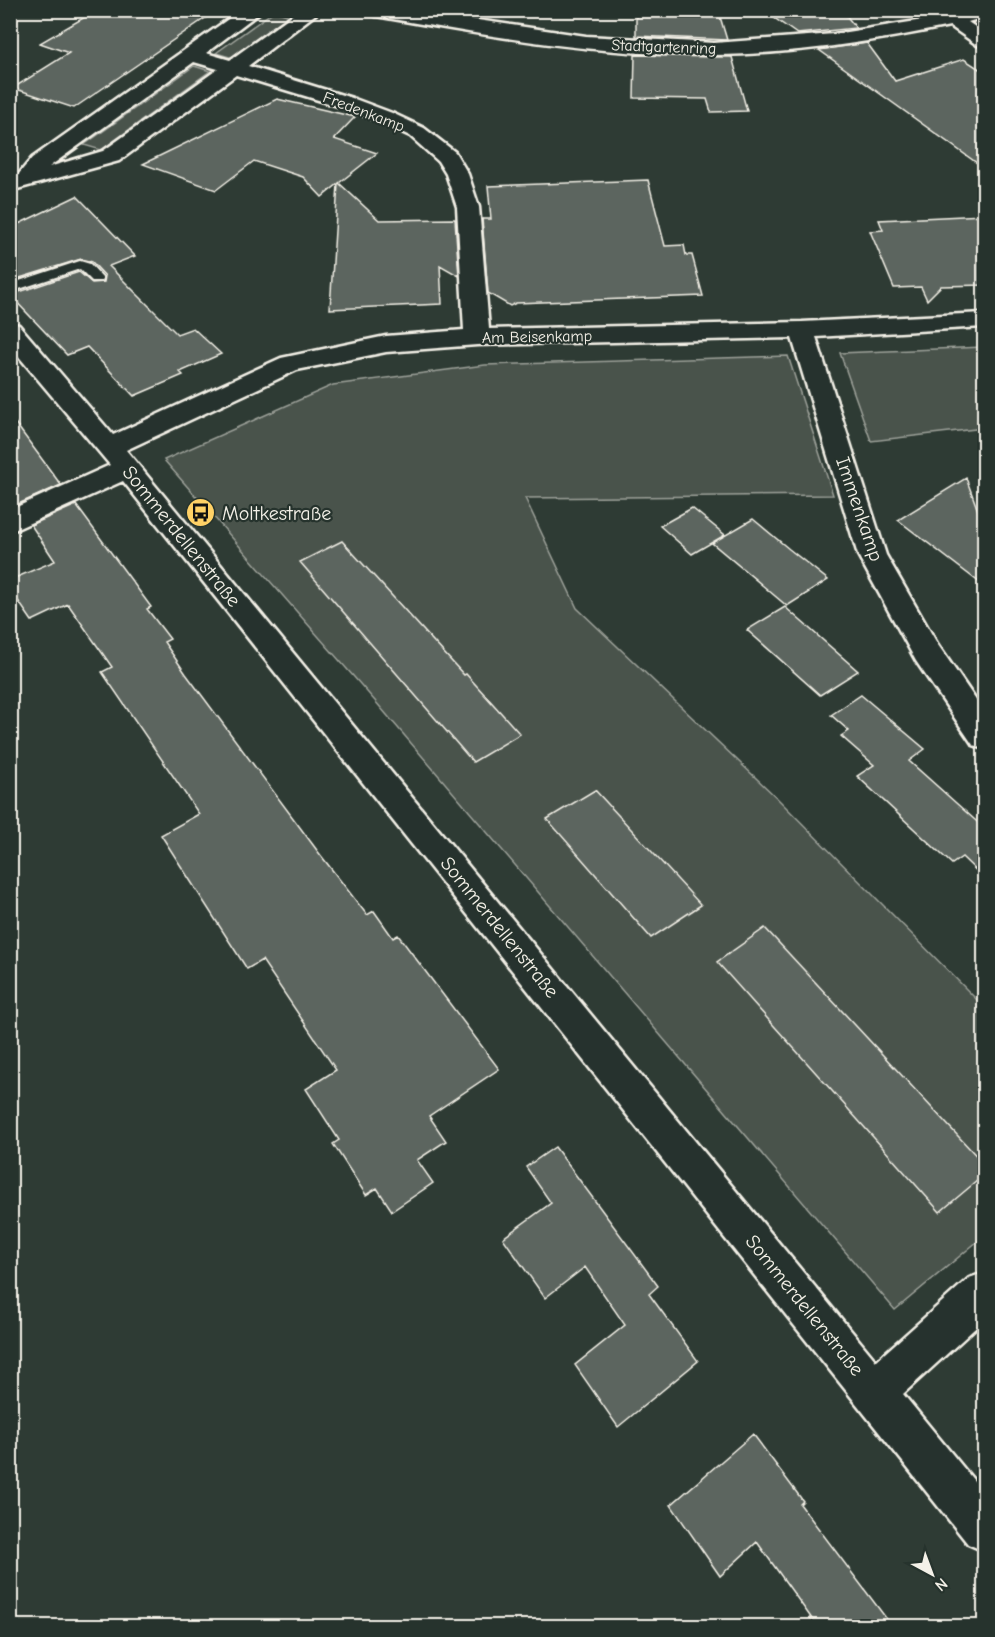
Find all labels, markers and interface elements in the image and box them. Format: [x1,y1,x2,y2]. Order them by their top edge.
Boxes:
street label: Stadtgartenring [611,36,717,58]
street label: Fredenkamp [320,88,407,136]
street label: Am Beisenkamp [482,327,592,347]
street label: Immenkamp [831,454,888,564]
street label: Sommerdellenstraße [118,461,246,612]
bus stop icon: Moltkestraße [185,497,217,529]
place label: Moltkestraße [222,502,331,525]
street label: Sommerdellenstraße [436,852,564,1003]
street label: Sommerdellenstraße [741,1230,869,1381]
north arrow [902,1544,962,1604]
text: N [931,1574,951,1595]

